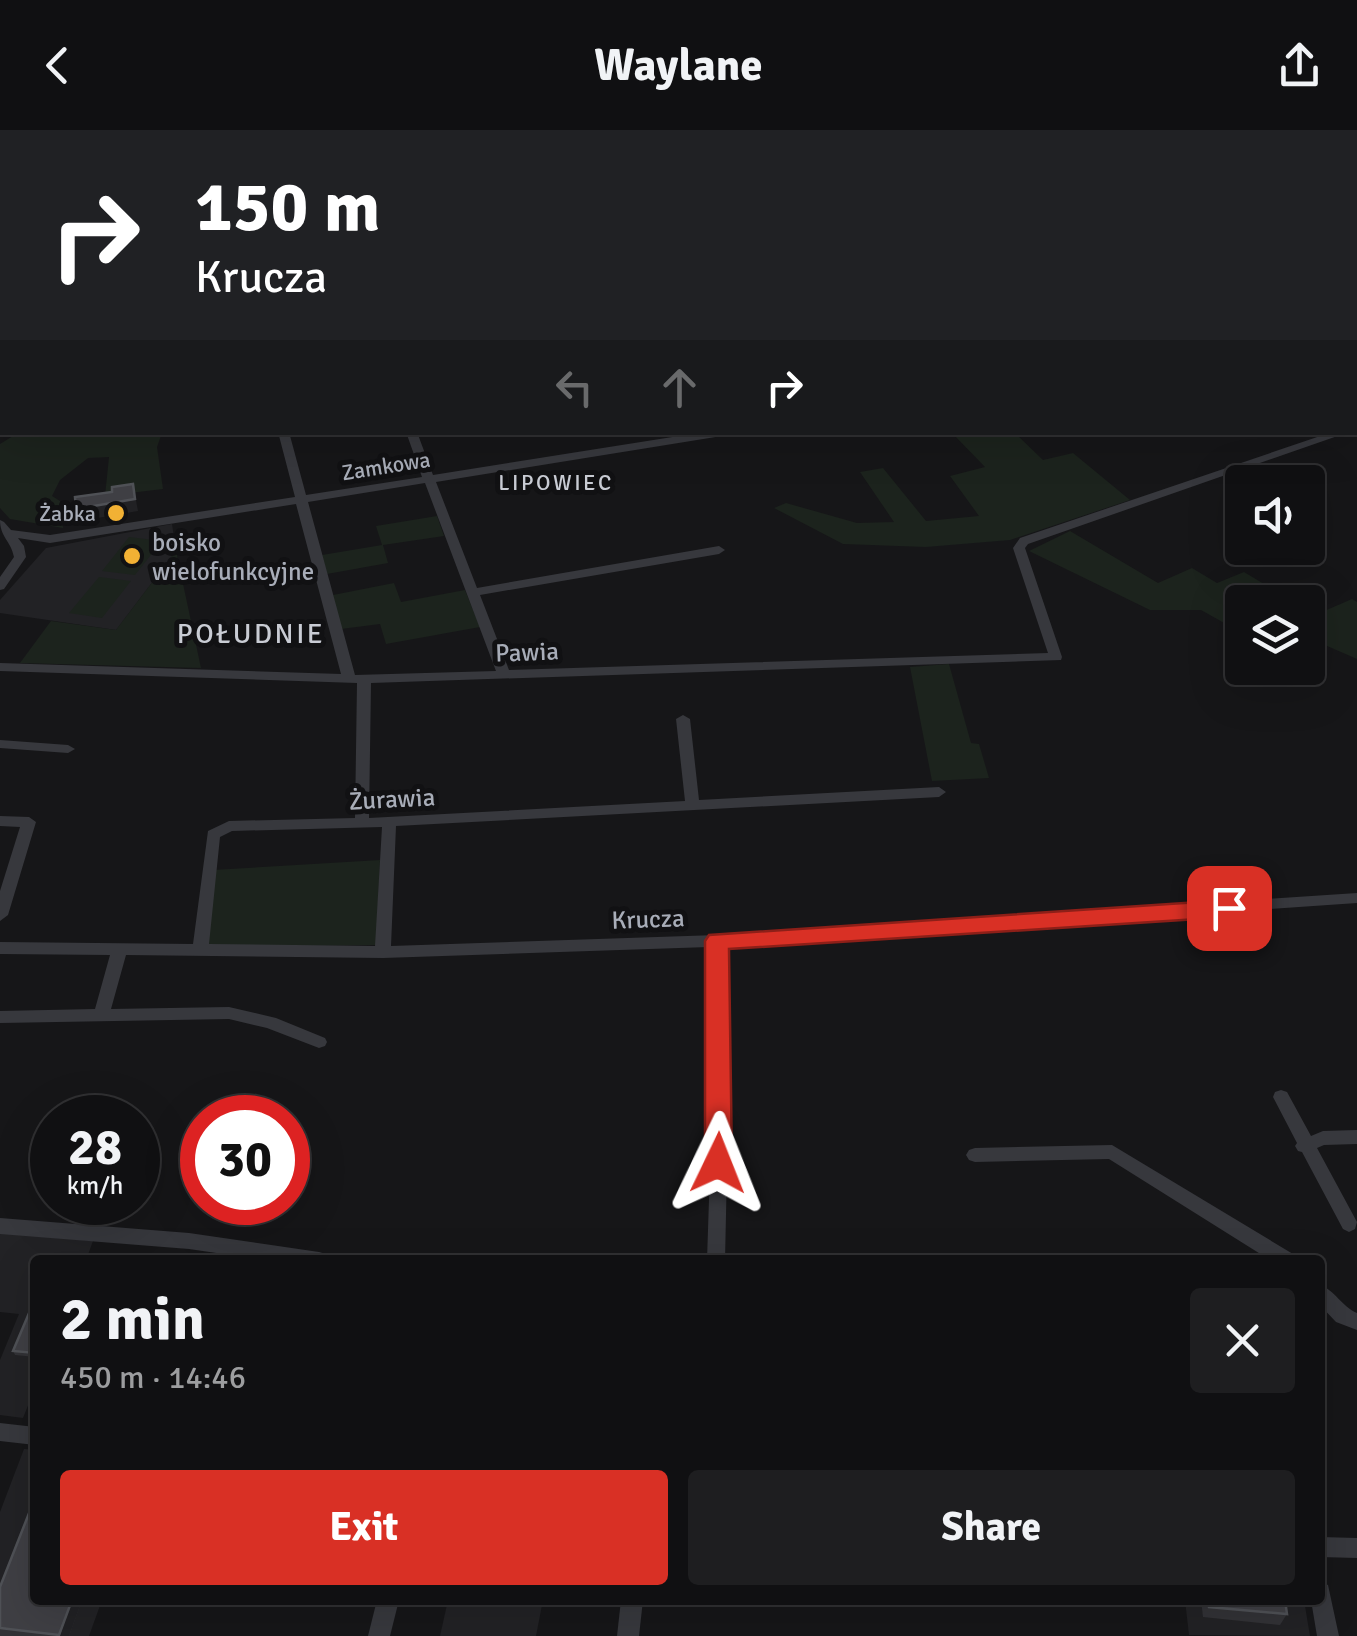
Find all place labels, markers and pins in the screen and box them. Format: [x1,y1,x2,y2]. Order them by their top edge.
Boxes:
place label: Żabka [39,500,96,527]
marker: Żabka [105,502,127,524]
place label: boisko wielofunkcyjne [152,527,314,587]
marker: boisko wielofunkcyjne [121,545,143,567]
pin [1187,866,1272,951]

